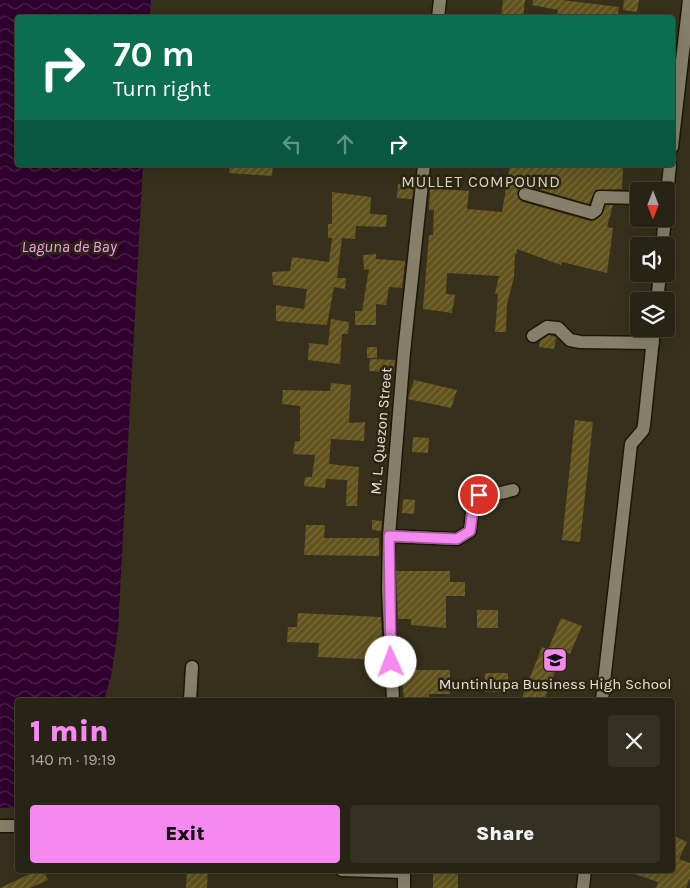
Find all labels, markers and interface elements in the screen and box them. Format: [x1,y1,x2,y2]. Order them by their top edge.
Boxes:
text: 70 m [113,34,195,75]
icon: right [30,35,95,100]
text: Turn right [113,76,211,102]
icon: left [278,130,306,158]
icon: ahead [331,130,359,158]
icon: right [384,130,412,158]
district label: MULLET COMPOUND [401,172,561,191]
north arrow [630,182,675,228]
map controls [630,182,675,337]
water label: Laguna de Bay [21,237,118,256]
button: sound [630,237,675,282]
button: layers [630,292,675,337]
street label: M. L. Quezon Street [366,366,396,495]
pin [458,474,500,516]
icon: arrive [465,481,493,509]
position arrow [364,635,416,687]
school or university icon: Muntinlupa Business High School [542,647,568,673]
place label: Muntinlupa Business High School [439,675,671,693]
text: 1 min [30,713,109,749]
button: close [608,715,660,767]
text: 140 m · 19:19 [30,750,116,769]
button: Exit [30,805,340,863]
button: Share [350,805,660,863]

